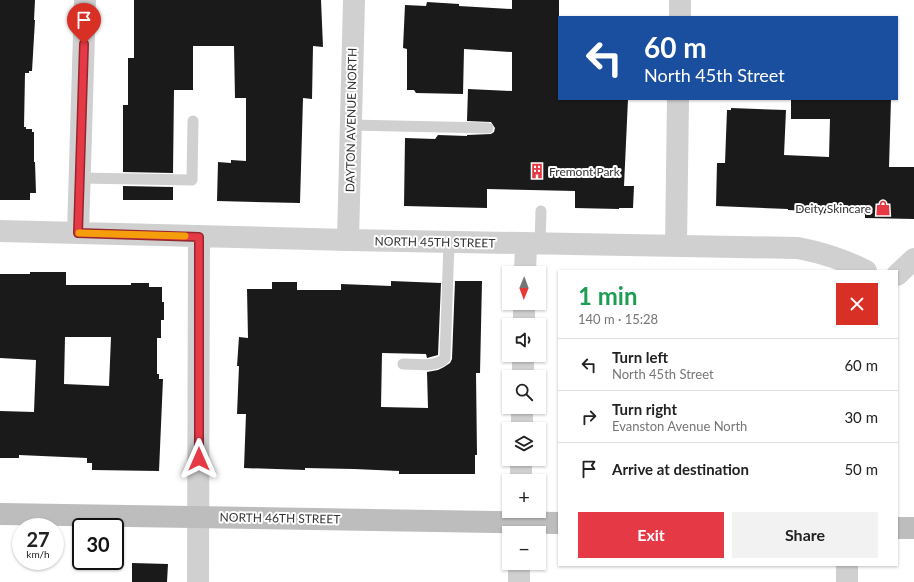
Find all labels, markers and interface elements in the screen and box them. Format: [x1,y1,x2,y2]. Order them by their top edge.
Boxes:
pin [67,3,101,44]
icon: arrive [73,9,95,31]
text: 60 m [644,30,707,64]
icon: left [578,32,630,84]
street label: DAYTON AVENUE NORTH [342,48,360,192]
text: North 45th Street [644,64,785,86]
building icon: Fremont Park [528,162,546,180]
place label: Fremont Park [549,164,621,179]
shop icon: Deity Skincare [874,199,892,217]
place label: Deity Skincare [795,201,871,216]
street label: NORTH 45TH STREET [375,233,495,251]
north arrow [502,266,546,310]
map controls [502,266,546,570]
text: 1 min [578,281,638,310]
button: close [836,283,878,325]
text: 140 m · 15:28 [578,311,658,327]
button: sound [502,318,546,362]
text: Turn left [612,348,668,366]
icon: left [578,354,600,376]
text: 60 m [844,356,878,374]
text: North 45th Street [612,366,714,382]
button: search [502,370,546,414]
text: Turn right [612,400,677,418]
icon: right [578,406,600,428]
text: 30 m [844,408,878,426]
text: Evanston Avenue North [612,418,747,434]
button: layers [502,422,546,466]
position arrow [178,438,220,480]
icon: arrive [578,458,600,480]
text: Arrive at destination [612,460,749,478]
text: 50 m [844,460,878,478]
button: + [502,474,546,518]
street label: NORTH 46TH STREET [220,509,340,527]
button: Exit [578,512,724,558]
button: Share [732,512,878,558]
speed limit sign: 30 [72,518,124,570]
button: − [502,526,546,570]
text: 27 [26,527,50,551]
text: km/h [26,548,50,560]

